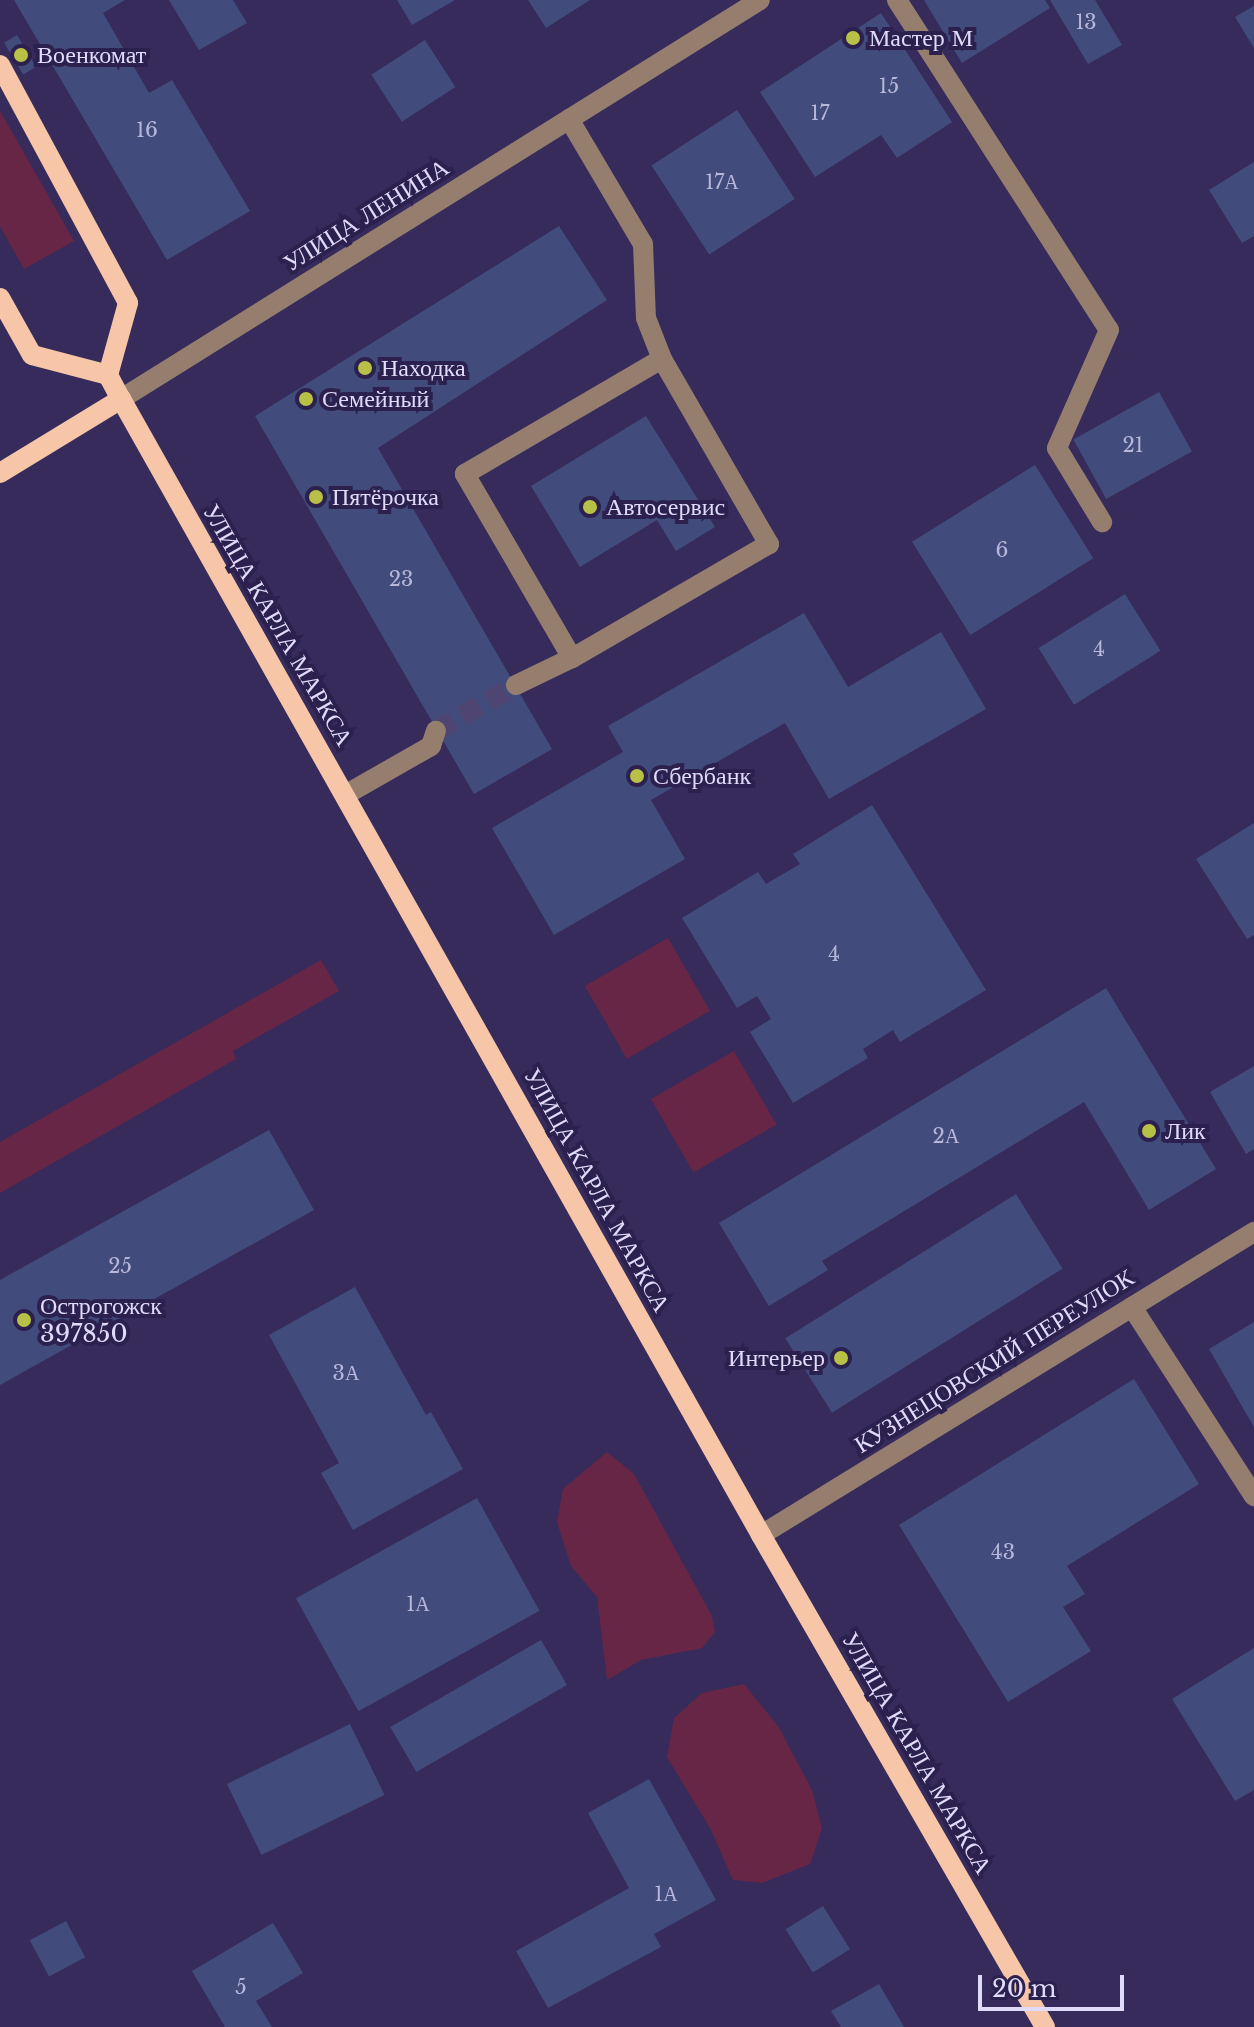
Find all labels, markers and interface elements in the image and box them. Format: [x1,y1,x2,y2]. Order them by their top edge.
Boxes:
house number: 13 [1075,10,1097,34]
place label: Мастер М [869,24,973,52]
marker: Мастер М [844,29,862,47]
place label: Военкомат [37,41,146,69]
marker: Военкомат [12,46,30,64]
house number: 15 [879,74,899,98]
house number: 17 [811,101,829,125]
house number: 16 [136,118,158,142]
street label: УЛИЦА ЛЕНИНА [278,153,454,277]
house number: 17А [705,170,739,194]
place label: Находка [381,354,466,382]
marker: Находка [356,359,374,377]
place label: Семейный [322,385,429,413]
marker: Семейный [297,390,315,408]
house number: 21 [1122,433,1144,457]
place label: Пятёрочка [332,483,439,511]
marker: Пятёрочка [307,488,325,506]
place label: Автосервис [606,493,725,521]
marker: Автосервис [581,498,599,516]
street label: УЛИЦА КАРЛА МАРКСА [197,499,359,751]
house number: 6 [996,538,1008,562]
house number: 23 [389,567,413,591]
house number: 4 [1093,637,1105,661]
place label: Сбербанк [653,762,751,790]
marker: Сбербанк [628,767,646,785]
house number: 4 [828,942,840,966]
street label: УЛИЦА КАРЛА МАРКСА [518,1063,676,1317]
place label: Лик [1165,1117,1206,1145]
marker: Лик [1140,1122,1158,1140]
house number: 2А [933,1124,959,1148]
house number: 25 [108,1254,132,1278]
street label: КУЗНЕЦОВСКИЙ ПЕРЕУЛОК [849,1263,1139,1459]
place label: Острогожск 397850 [40,1292,162,1348]
marker: Острогожск 397850 [15,1311,33,1329]
place label: Интерьер [728,1344,825,1372]
marker: Интерьер [832,1349,850,1367]
house number: 3А [333,1361,359,1385]
house number: 43 [991,1540,1015,1564]
house number: 1А [406,1592,430,1616]
street label: УЛИЦА КАРЛА МАРКСА [836,1627,998,1879]
house number: 1А [654,1882,678,1906]
scale bar [982,1959,1128,2009]
text: 20 m [992,1974,1057,2003]
house number: 5 [235,1975,247,1999]

